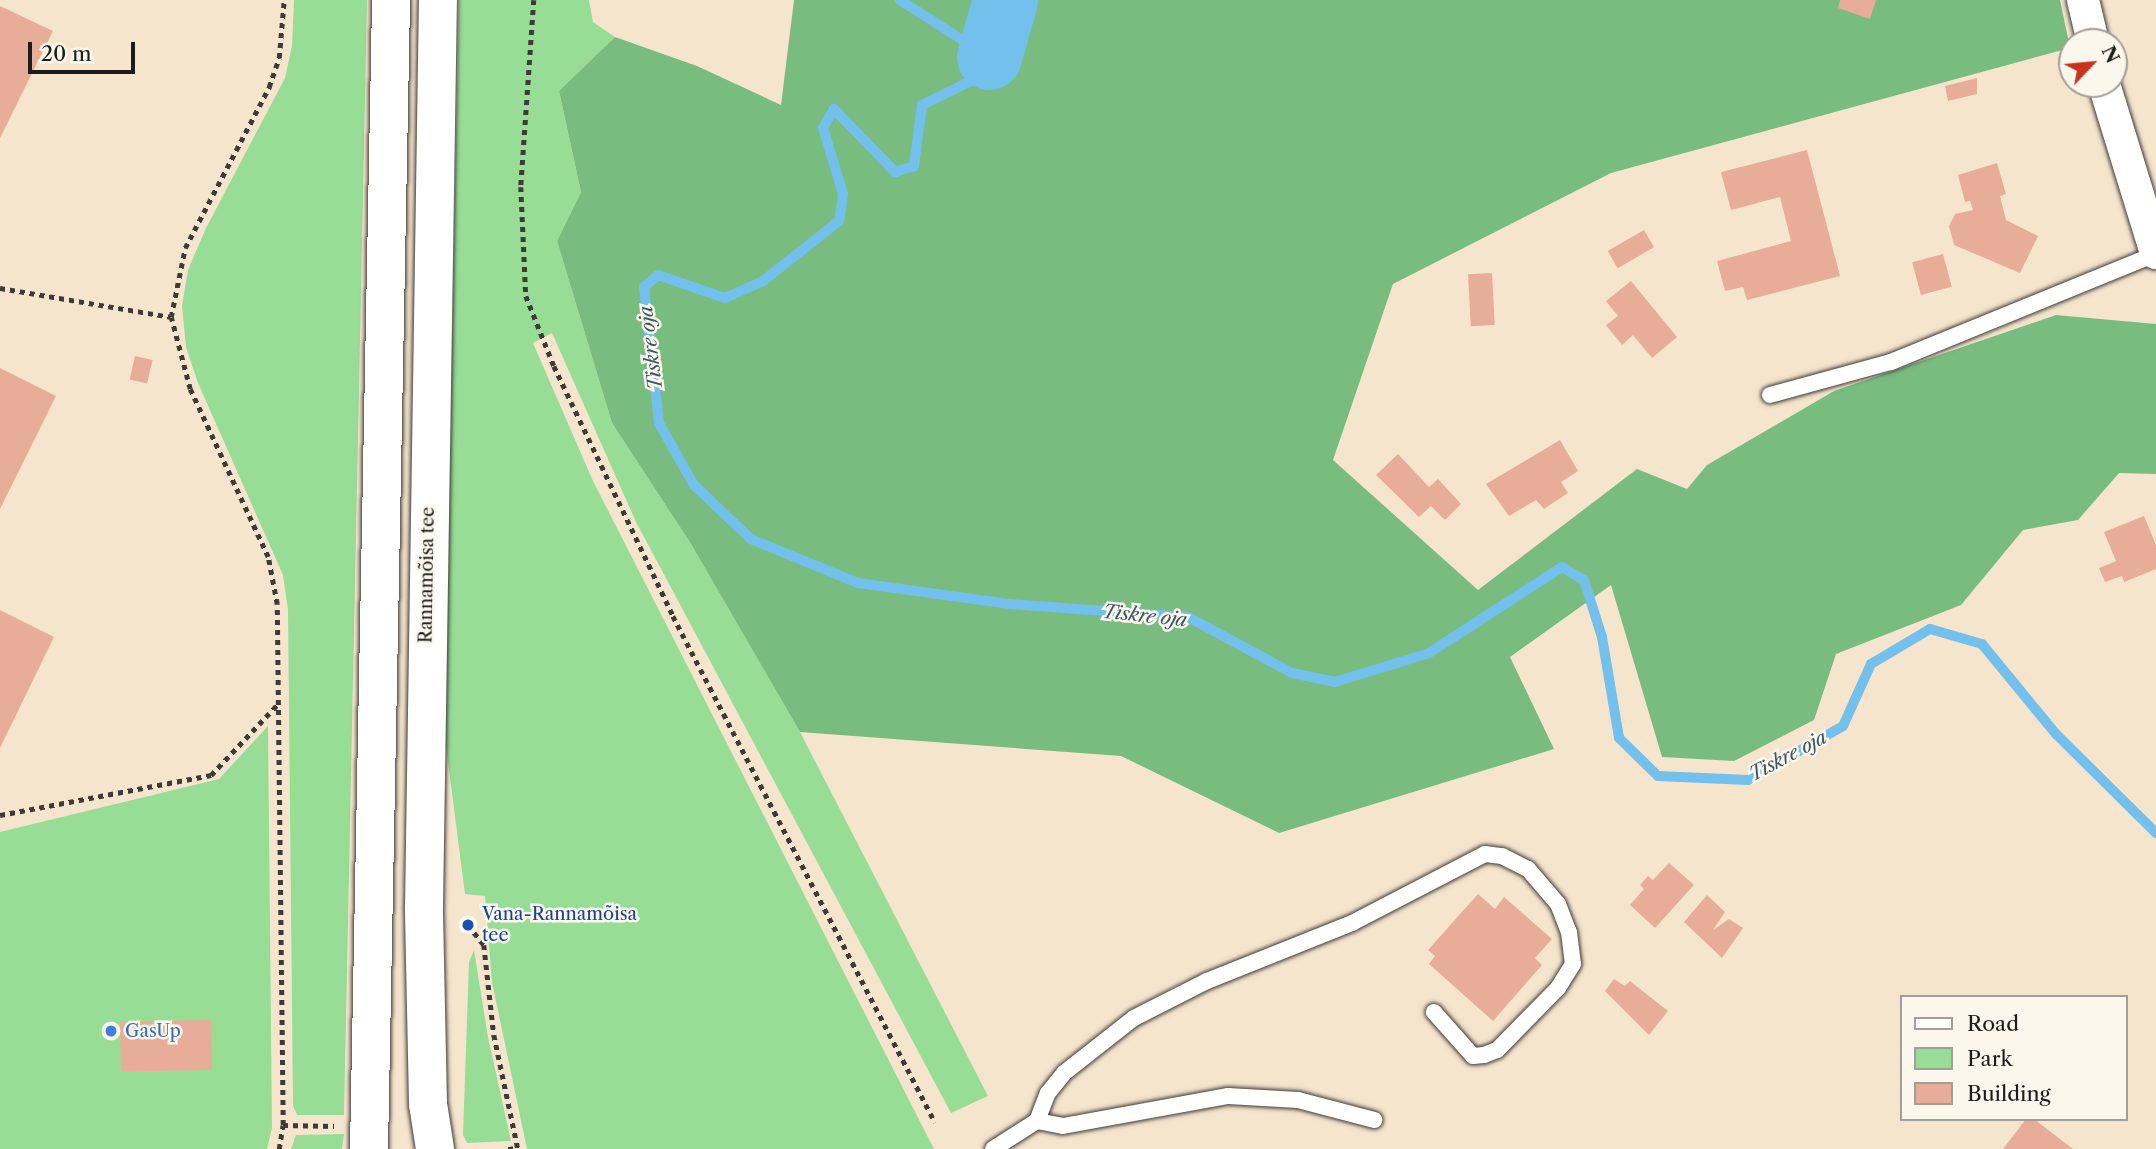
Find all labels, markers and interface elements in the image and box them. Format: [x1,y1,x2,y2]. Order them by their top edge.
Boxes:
scale bar [32,28,138,72]
north arrow [2058,28,2128,98]
text: 20 m [41,41,92,66]
text: N [2097,42,2124,67]
water label: Tiskre oja [635,305,667,391]
street label: Rannamõisa tee [415,507,439,643]
water label: Tiskre oja [1102,600,1188,632]
water label: Tiskre oja [1745,726,1831,786]
place label: Vana-Rannamõisa tee [482,904,637,946]
marker: Vana-Rannamõisa tee [460,917,476,933]
legend [1900,995,2128,1121]
text: Road [1967,1011,2019,1036]
place label: GasUp [125,1020,181,1042]
marker: GasUp [103,1023,119,1039]
text: Park [1967,1046,2013,1071]
text: Building [1967,1081,2051,1106]

